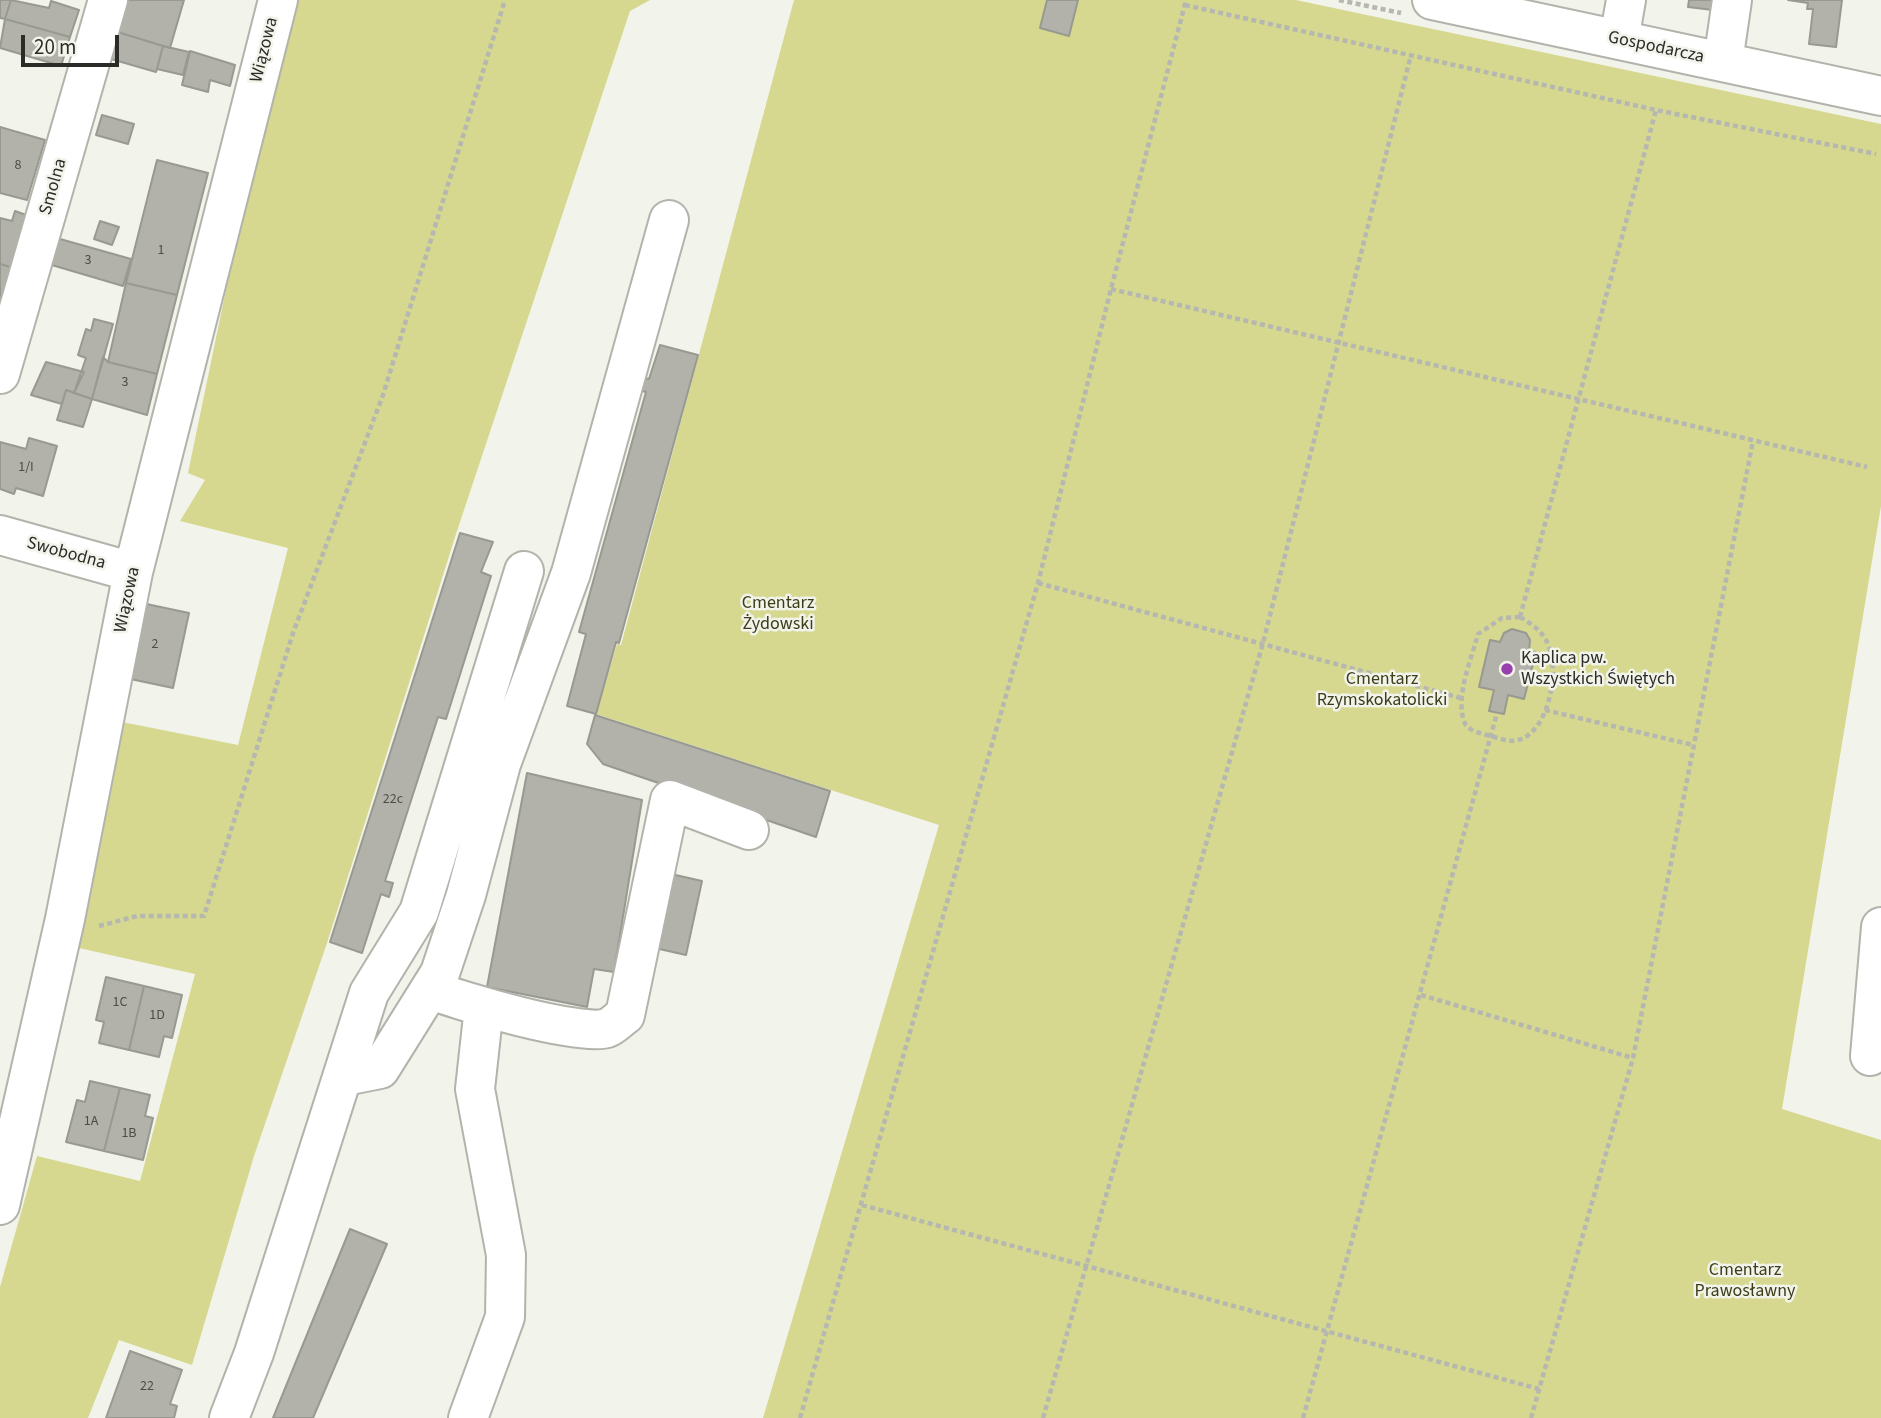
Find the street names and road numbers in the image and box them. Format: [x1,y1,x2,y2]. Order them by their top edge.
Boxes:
street label: Wiązowa [246,15,284,85]
street label: Gospodarcza [1606,27,1706,69]
street label: Smolna [36,156,72,218]
street label: Swobodna [24,533,108,575]
street label: Wiązowa [111,565,145,635]

